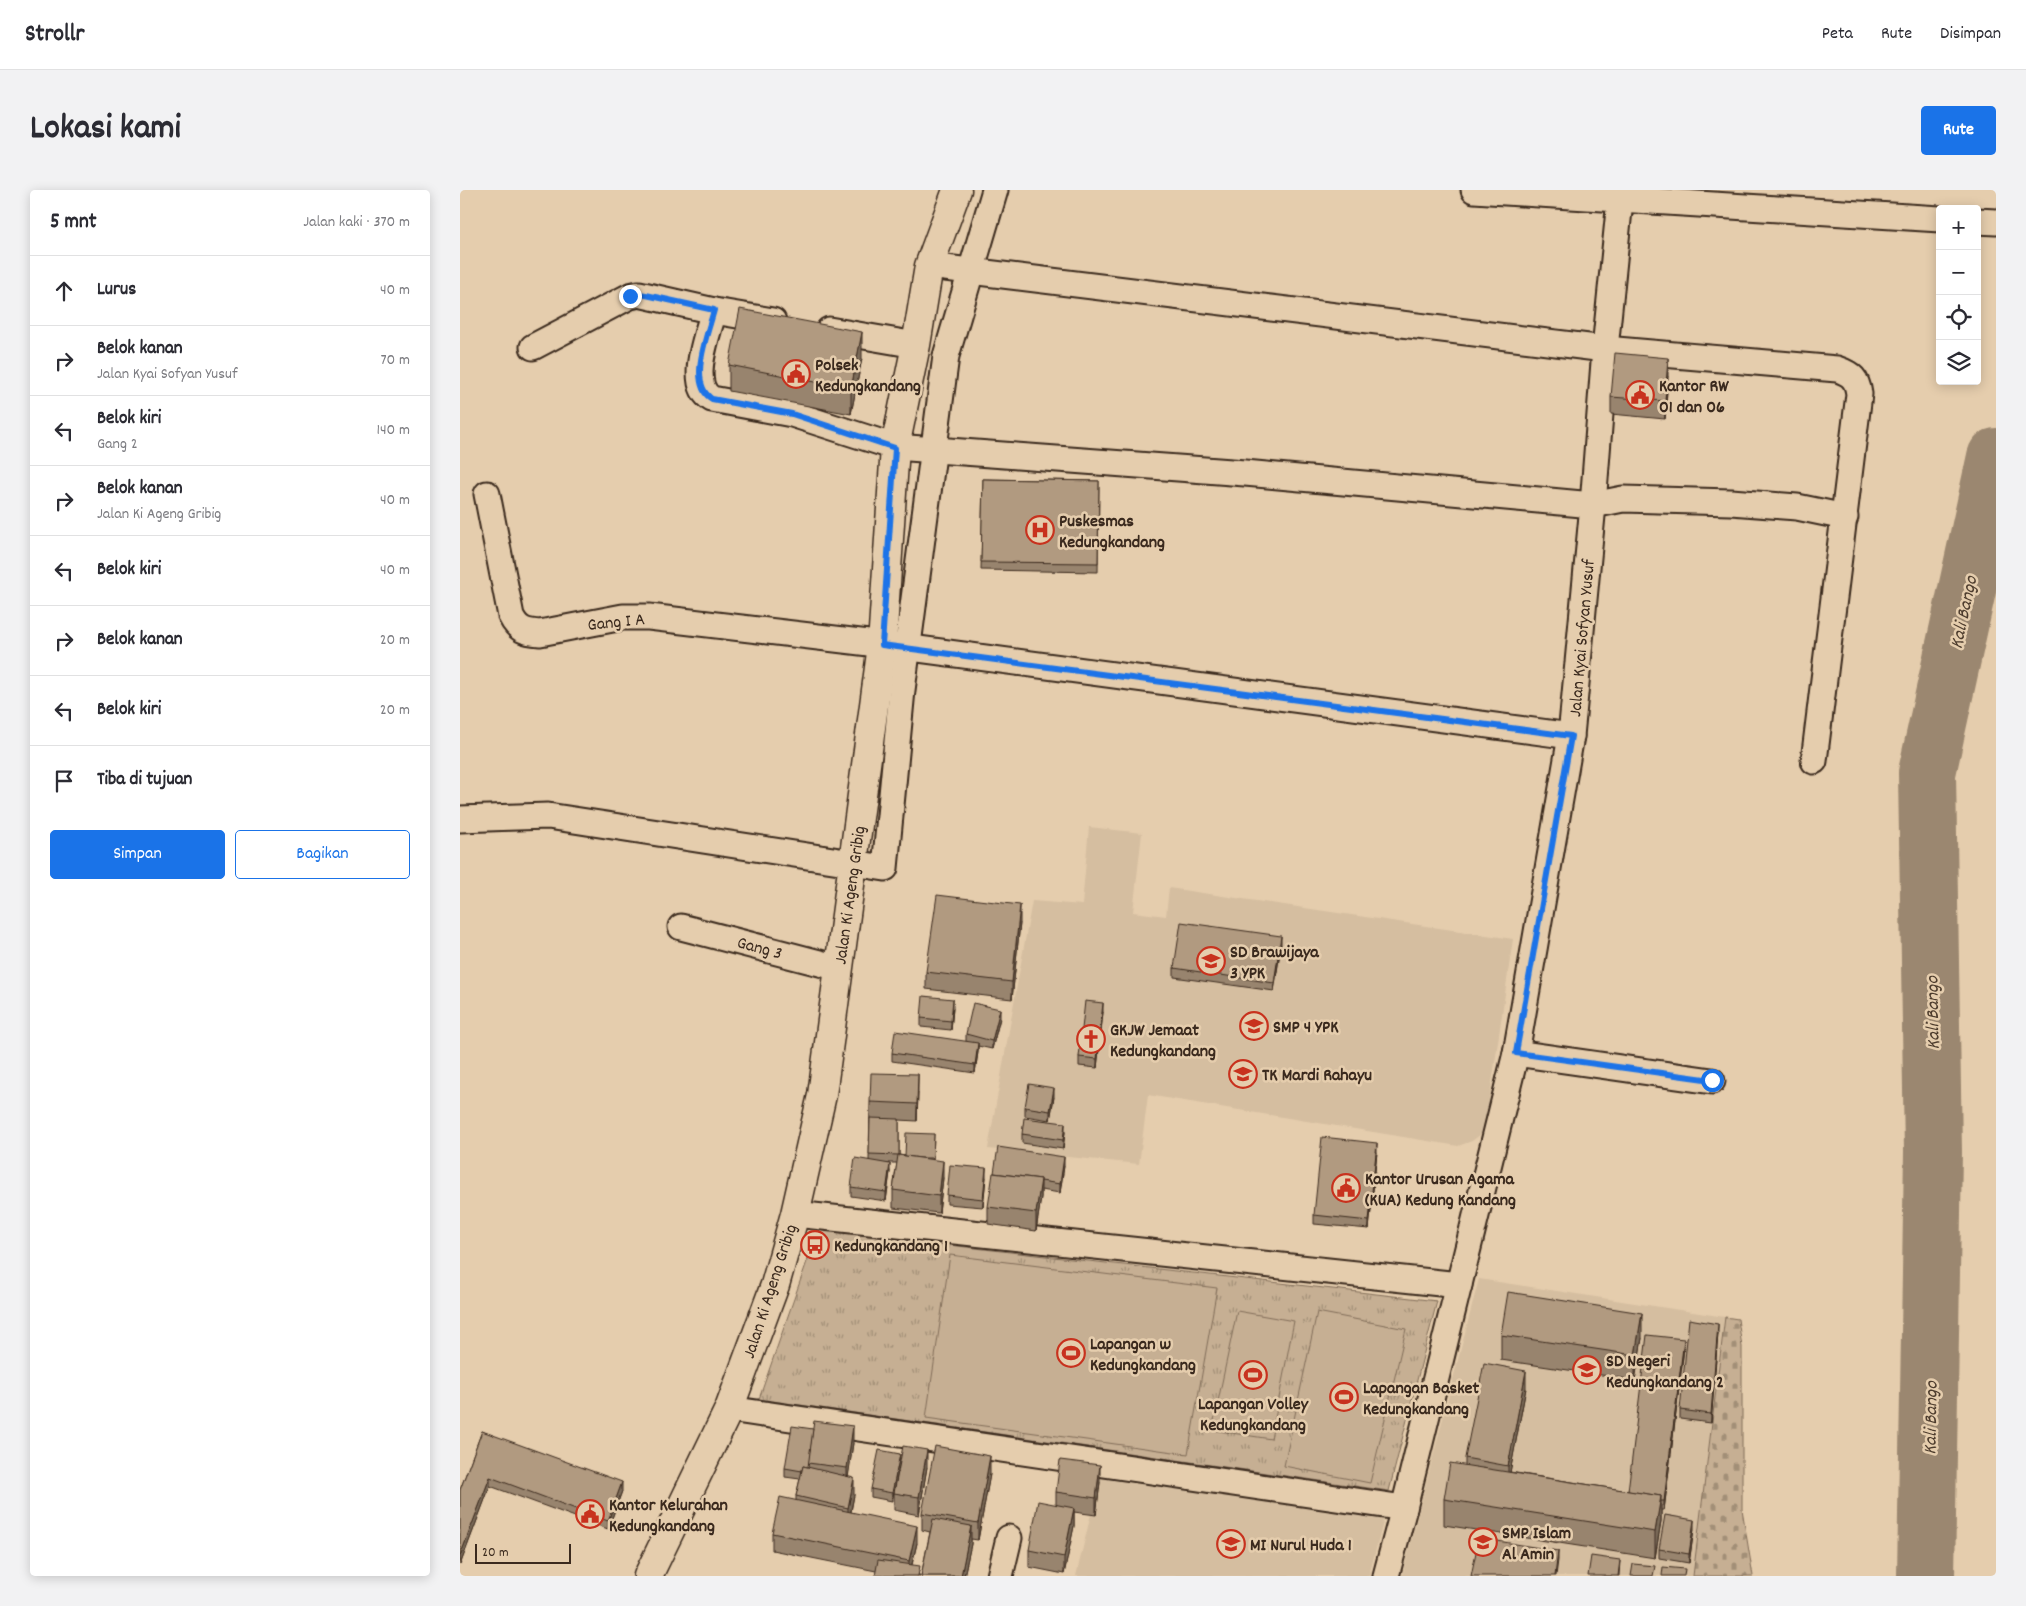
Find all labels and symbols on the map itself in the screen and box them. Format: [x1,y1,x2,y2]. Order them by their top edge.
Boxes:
route end [619,285,642,308]
place label: Polsek Kedungkandang [815,354,921,400]
public building icon: Polsek Kedungkandang [781,359,811,389]
place label: Kantor RW 01 dan 06 [1659,375,1729,421]
public building icon: Kantor RW 01 dan 06 [1625,380,1655,410]
place label: Puskesmas Kedungkandang [1059,510,1165,556]
hospital icon: Puskesmas Kedungkandang [1025,515,1055,545]
street label: Jalan Kyai Sofyan Yusuf [1564,558,1603,718]
water label: Kali Bango [1945,572,1987,651]
street label: Gang I A [586,608,646,639]
street label: Jalan Ki Ageng Gribig [829,824,874,966]
street label: Gang 3 [734,931,785,967]
place label: SD Brawijaya 3 YPK [1230,941,1319,987]
school or university icon: SD Brawijaya 3 YPK [1196,946,1226,976]
water label: Kali Bango [1920,974,1949,1050]
school or university icon: SMP 4 YPK [1239,1011,1269,1041]
place label: SMP 4 YPK [1273,1016,1339,1041]
place label: GKJW Jemaat Kedungkandang [1110,1019,1216,1065]
church icon: GKJW Jemaat Kedungkandang [1076,1024,1106,1054]
school or university icon: TK Mardi Rahayu [1228,1059,1258,1089]
place label: TK Mardi Rahayu [1262,1064,1372,1089]
route start [1701,1069,1724,1092]
place label: Kantor Urusan Agama (KUA) Kedung Kandang [1365,1168,1516,1214]
public building icon: Kantor Urusan Agama (KUA) Kedung Kandang [1331,1173,1361,1203]
street label: Jalan Ki Ageng Gribig [738,1221,805,1362]
bus stop icon: Kedungkandang 1 [800,1230,830,1260]
place label: Kedungkandang 1 [834,1235,948,1260]
place label: Lapangan w Kedungkandang [1090,1333,1196,1379]
sports icon: Lapangan w Kedungkandang [1056,1338,1086,1368]
place label: SD Negeri Kedungkandang 2 [1606,1350,1724,1396]
school or university icon: SD Negeri Kedungkandang 2 [1572,1355,1602,1385]
sports icon: Lapangan Volley Kedungkandang [1238,1360,1268,1390]
place label: Lapangan Basket Kedungkandang [1363,1377,1479,1423]
water label: Kali Bango [1918,1380,1947,1455]
sports icon: Lapangan Basket Kedungkandang [1329,1382,1359,1412]
place label: Lapangan Volley Kedungkandang [1198,1393,1309,1439]
place label: Kantor Kelurahan Kedungkandang [609,1494,728,1540]
public building icon: Kantor Kelurahan Kedungkandang [575,1499,605,1529]
place label: SMP Islam Al Amin [1502,1522,1571,1568]
school or university icon: SMP Islam Al Amin [1468,1527,1498,1557]
school or university icon: MI Nurul Huda 1 [1216,1529,1246,1559]
place label: MI Nurul Huda 1 [1250,1534,1352,1559]
scale bar [475,1541,571,1564]

